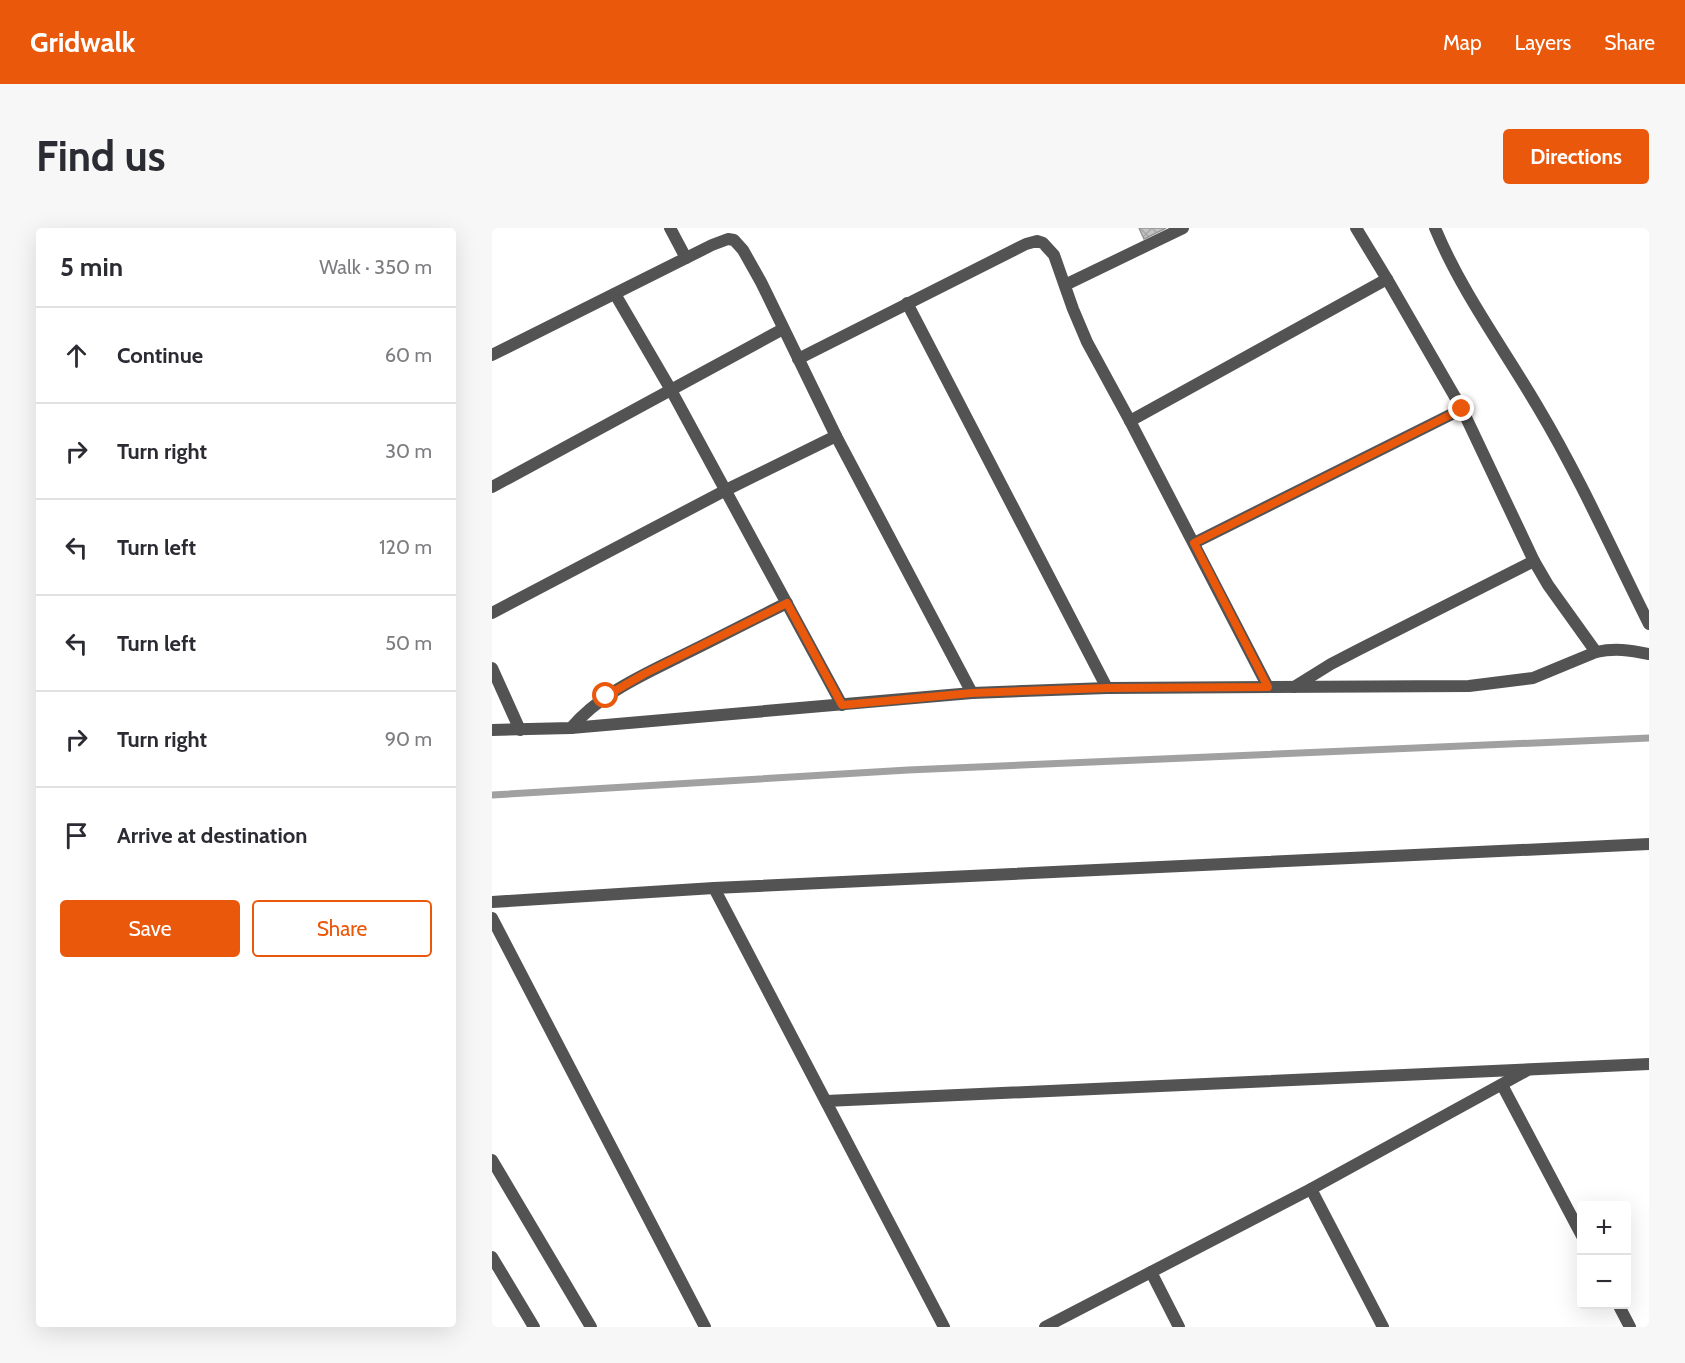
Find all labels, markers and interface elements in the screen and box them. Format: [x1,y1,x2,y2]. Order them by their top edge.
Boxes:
text: Gridwalk [30,25,135,59]
text: Map [1443,30,1482,55]
text: Layers [1515,30,1571,55]
text: Share [1604,30,1655,55]
button: Directions [1503,129,1649,184]
text: Find us [36,130,165,182]
text: 5 min [60,251,123,283]
text: Walk · 350 m [319,255,432,279]
icon: ahead [60,339,93,372]
text: Continue [117,342,203,369]
text: 60 m [385,343,432,367]
route end [1448,395,1474,421]
icon: right [60,435,93,468]
text: Turn right [117,438,207,465]
text: 30 m [385,439,432,463]
icon: left [60,531,93,564]
text: Turn left [117,534,196,561]
text: 120 m [379,535,432,559]
icon: left [60,627,93,660]
text: Turn left [117,630,196,657]
text: 50 m [385,631,432,655]
route start [592,682,618,708]
icon: right [60,723,93,756]
text: Turn right [117,726,207,753]
text: 90 m [385,727,432,751]
icon: arrive [60,819,93,852]
text: Arrive at destination [117,822,307,849]
button: Save [60,900,240,957]
button: Share [252,900,432,957]
map controls [1577,1201,1631,1309]
button: + [1577,1201,1631,1255]
button: − [1577,1255,1631,1309]

